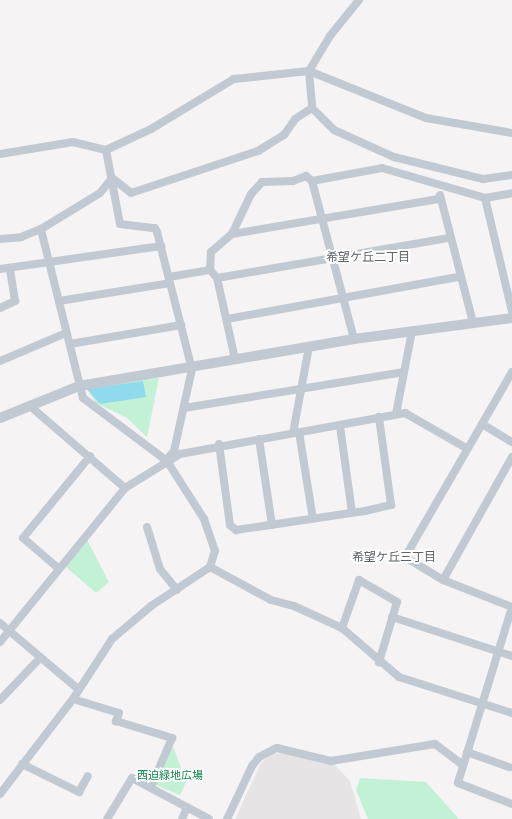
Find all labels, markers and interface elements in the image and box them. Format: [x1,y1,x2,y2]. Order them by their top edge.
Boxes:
district label: 希望ケ丘二丁目 [326,250,410,264]
district label: 希望ケ丘三丁目 [352,550,436,564]
park label: 西迫緑地広場 [137,768,203,782]

